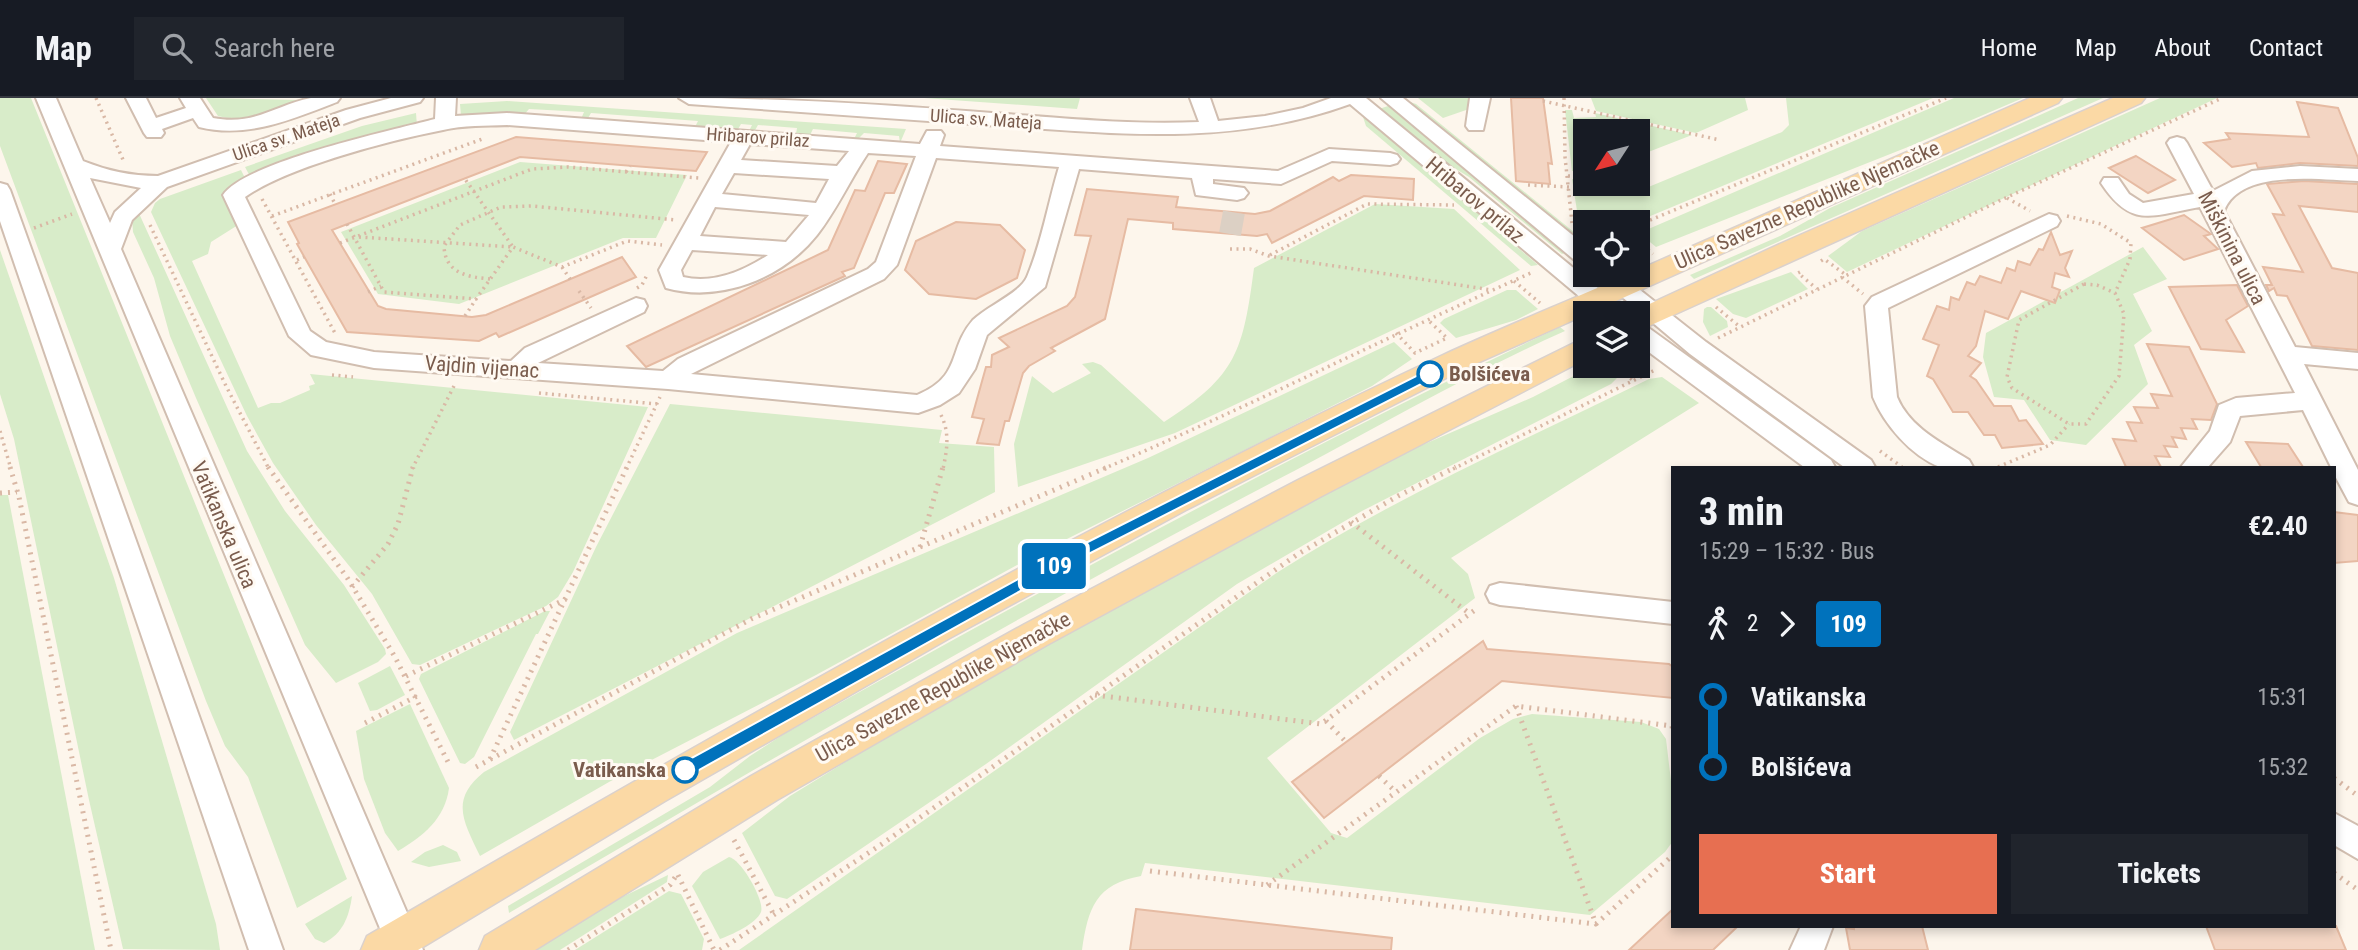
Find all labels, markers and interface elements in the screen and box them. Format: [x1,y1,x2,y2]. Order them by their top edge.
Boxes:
search box [134,17,624,80]
text: Map [35,29,92,68]
icon: search [158,29,196,67]
text: Search here [214,33,335,63]
text: Home [1981,34,2037,62]
text: Map [2075,34,2117,62]
text: About [2155,34,2211,62]
text: Contact [2249,34,2323,62]
street label: Ulica sv. Mateja [929,105,1043,133]
street label: Ulica sv. Mateja [230,109,342,165]
north arrow [1573,119,1650,196]
map controls [1573,119,1650,378]
street label: Hribarov prilaz [706,123,810,151]
street label: Ulica Savezne Republike Njemačke [1671,136,1943,274]
street label: Hribarov prilaz [1421,152,1529,248]
street label: Miškinina ulica [2193,187,2271,309]
button: locate [1573,210,1650,287]
button: layers [1573,301,1650,378]
street label: Vajdin vijenac [424,351,540,383]
marker: Bolšićeva [1417,361,1443,387]
place label: Bolšićeva [1449,362,1530,386]
street label: Vatikanska ulica [186,458,262,592]
text: 3 min [1699,490,1784,534]
text: €2.40 [2248,511,2308,541]
text: 15:29 – 15:32 · Bus [1699,538,1875,565]
line badge: 109 [1014,543,1094,589]
text: 109 [1036,552,1072,580]
icon: walk [1699,605,1737,643]
icon: forward [1768,605,1806,643]
street label: Ulica Savezne Republike Njemačke [812,607,1075,767]
text: 2 [1747,610,1758,637]
text: 109 [1830,610,1867,638]
text: Vatikanska [1751,682,1866,712]
text: 15:31 [2257,684,2308,711]
text: Bolšićeva [1751,752,1851,782]
text: 15:32 [2257,754,2308,781]
marker: Vatikanska [672,757,698,783]
place label: Vatikanska [573,758,666,782]
button: Start [1699,834,1997,914]
button: Tickets [2011,834,2308,914]

